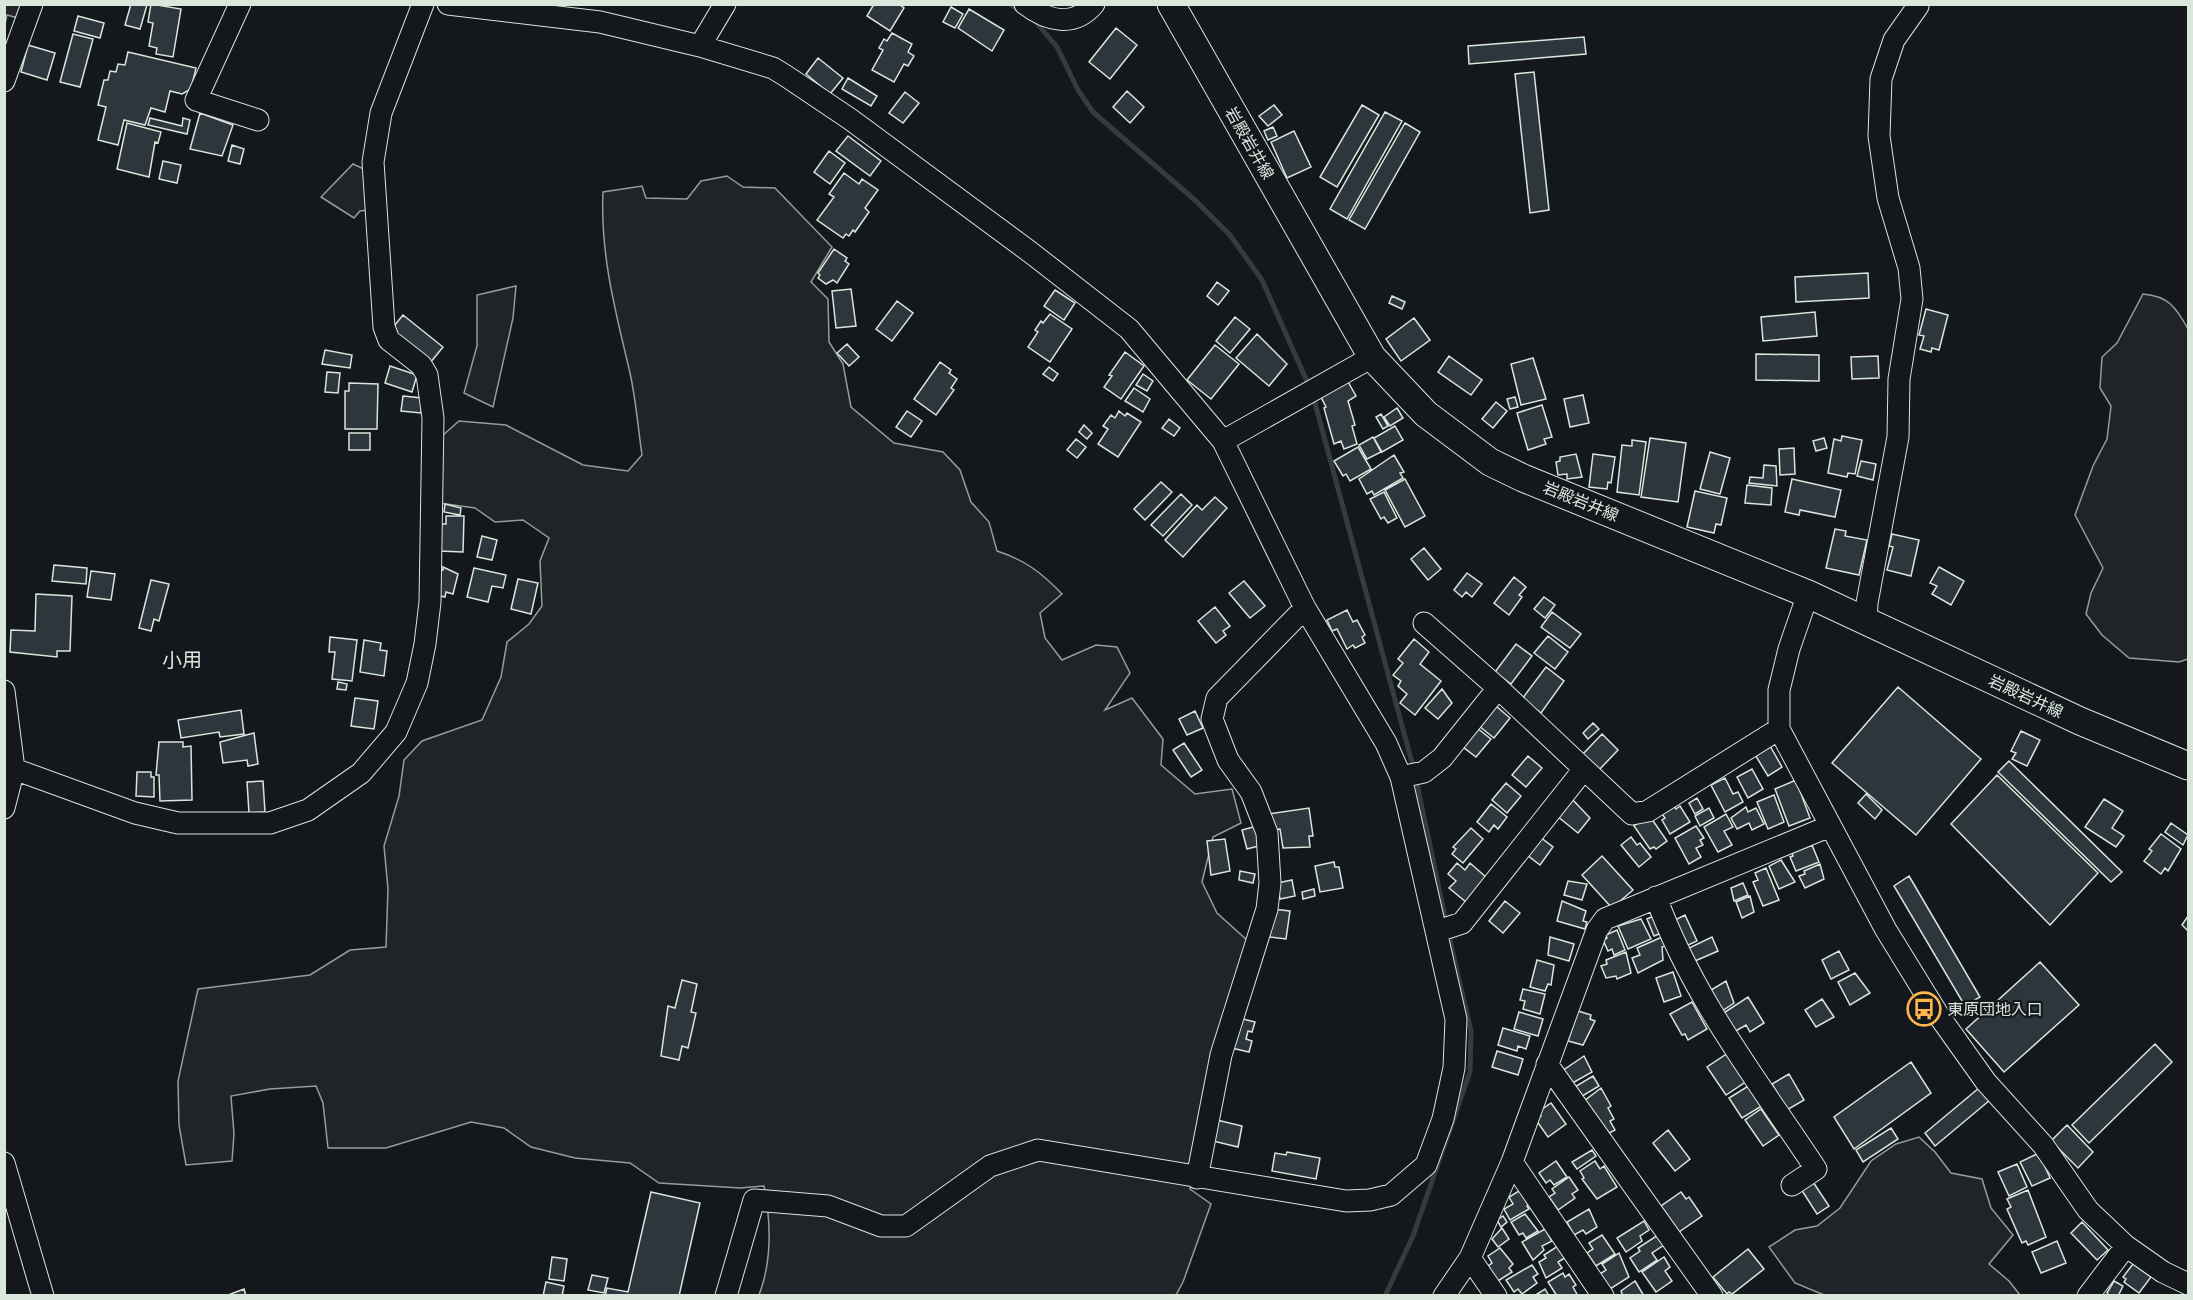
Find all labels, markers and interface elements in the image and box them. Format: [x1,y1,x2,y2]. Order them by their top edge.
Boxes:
street label: 岩殿岩井線 [1222,103,1279,182]
street label: 岩殿岩井線 [1541,477,1622,524]
district label: 小用 [162,647,202,671]
street label: 岩殿岩井線 [1986,670,2066,721]
bus stop icon: 東原団地入口 [1906,991,1942,1027]
place label: 東原団地入口 [1947,999,2043,1018]

